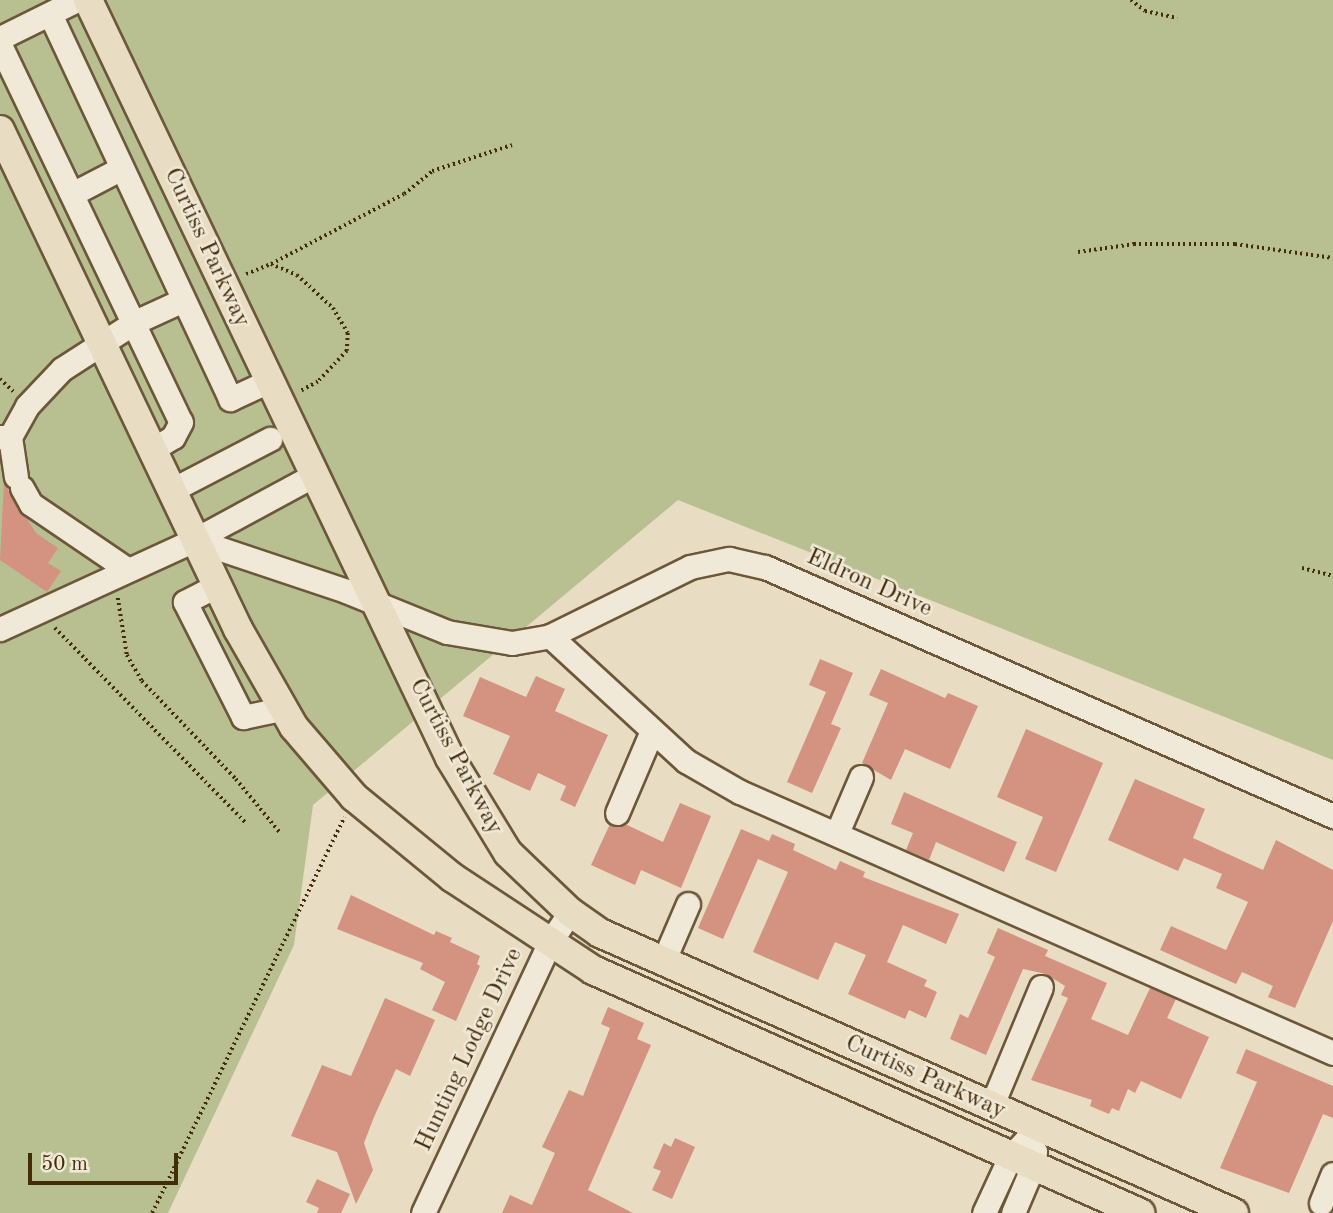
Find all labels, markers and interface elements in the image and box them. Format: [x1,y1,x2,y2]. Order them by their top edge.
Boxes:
street label: Curtiss Parkway [156,164,256,332]
street label: Eldron Drive [802,543,936,625]
street label: Curtiss Parkway [402,674,508,840]
street label: Hunting Lodge Drive [410,944,530,1156]
street label: Curtiss Parkway [840,1030,1010,1126]
scale bar [32,1140,182,1184]
text: 50 m [41,1154,88,1175]

